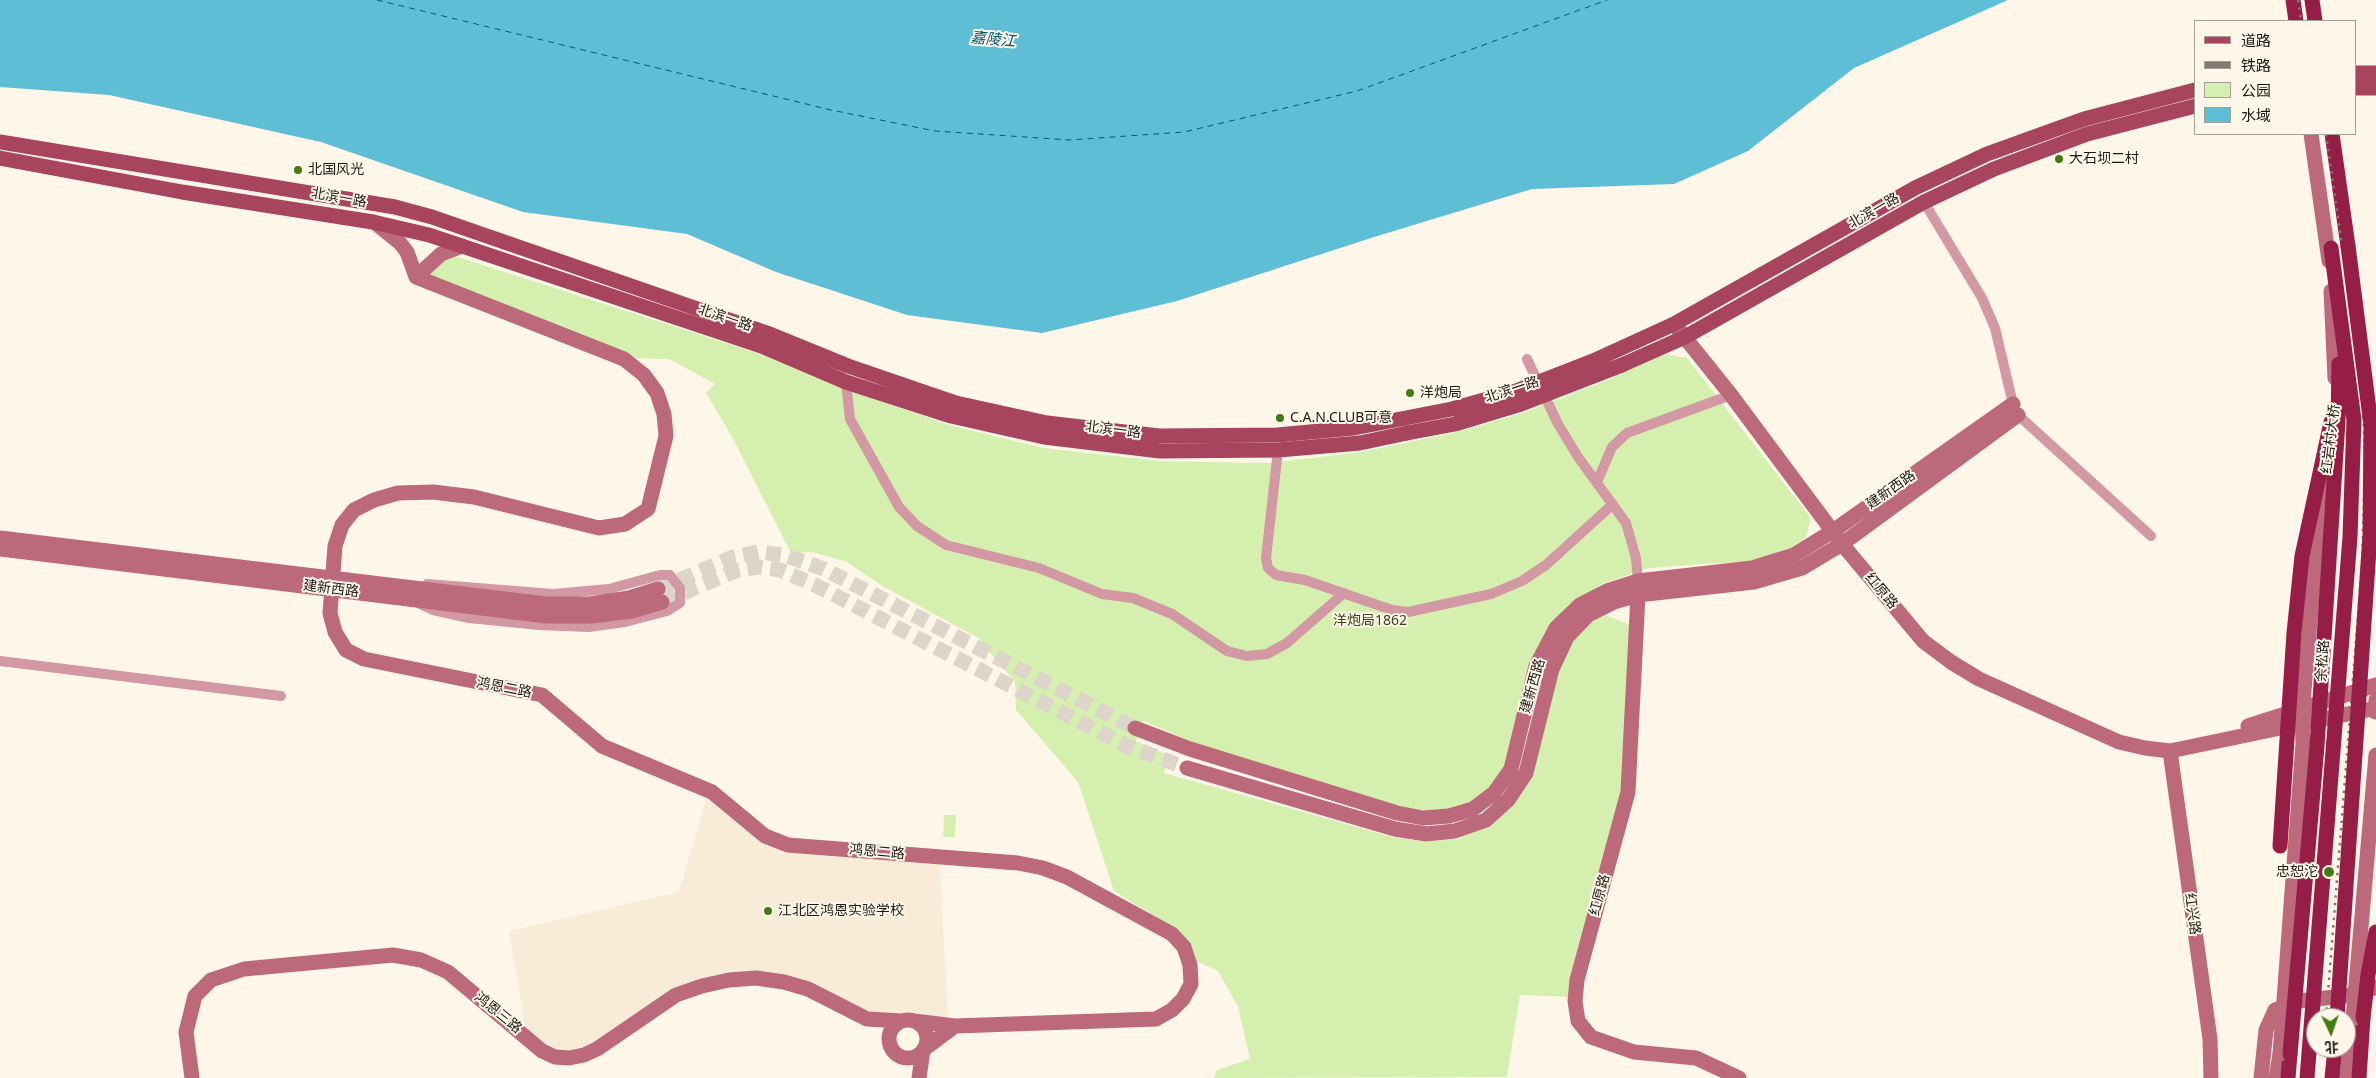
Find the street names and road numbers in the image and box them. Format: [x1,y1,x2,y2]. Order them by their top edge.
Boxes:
street label: 北滨一路 [310,185,368,211]
street label: 北滨一路 [1846,190,1902,232]
street label: 北滨一路 [696,301,754,335]
street label: 北滨一路 [1483,373,1541,407]
street label: 红岩村大桥 [2318,403,2344,475]
street label: 北滨一路 [1084,418,1142,442]
street label: 建新西路 [1863,467,1919,513]
street label: 红原路 [1861,570,1901,612]
street label: 建新西路 [302,577,360,601]
street label: 余松路 [2313,639,2333,683]
street label: 建新西路 [1517,657,1549,715]
street label: 鸿恩二路 [475,674,533,702]
street label: 鸿恩二路 [848,841,906,863]
street label: 红原路 [1586,873,1614,917]
street label: 红兴路 [2181,892,2203,936]
street label: 鸿恩三路 [471,989,525,1037]

